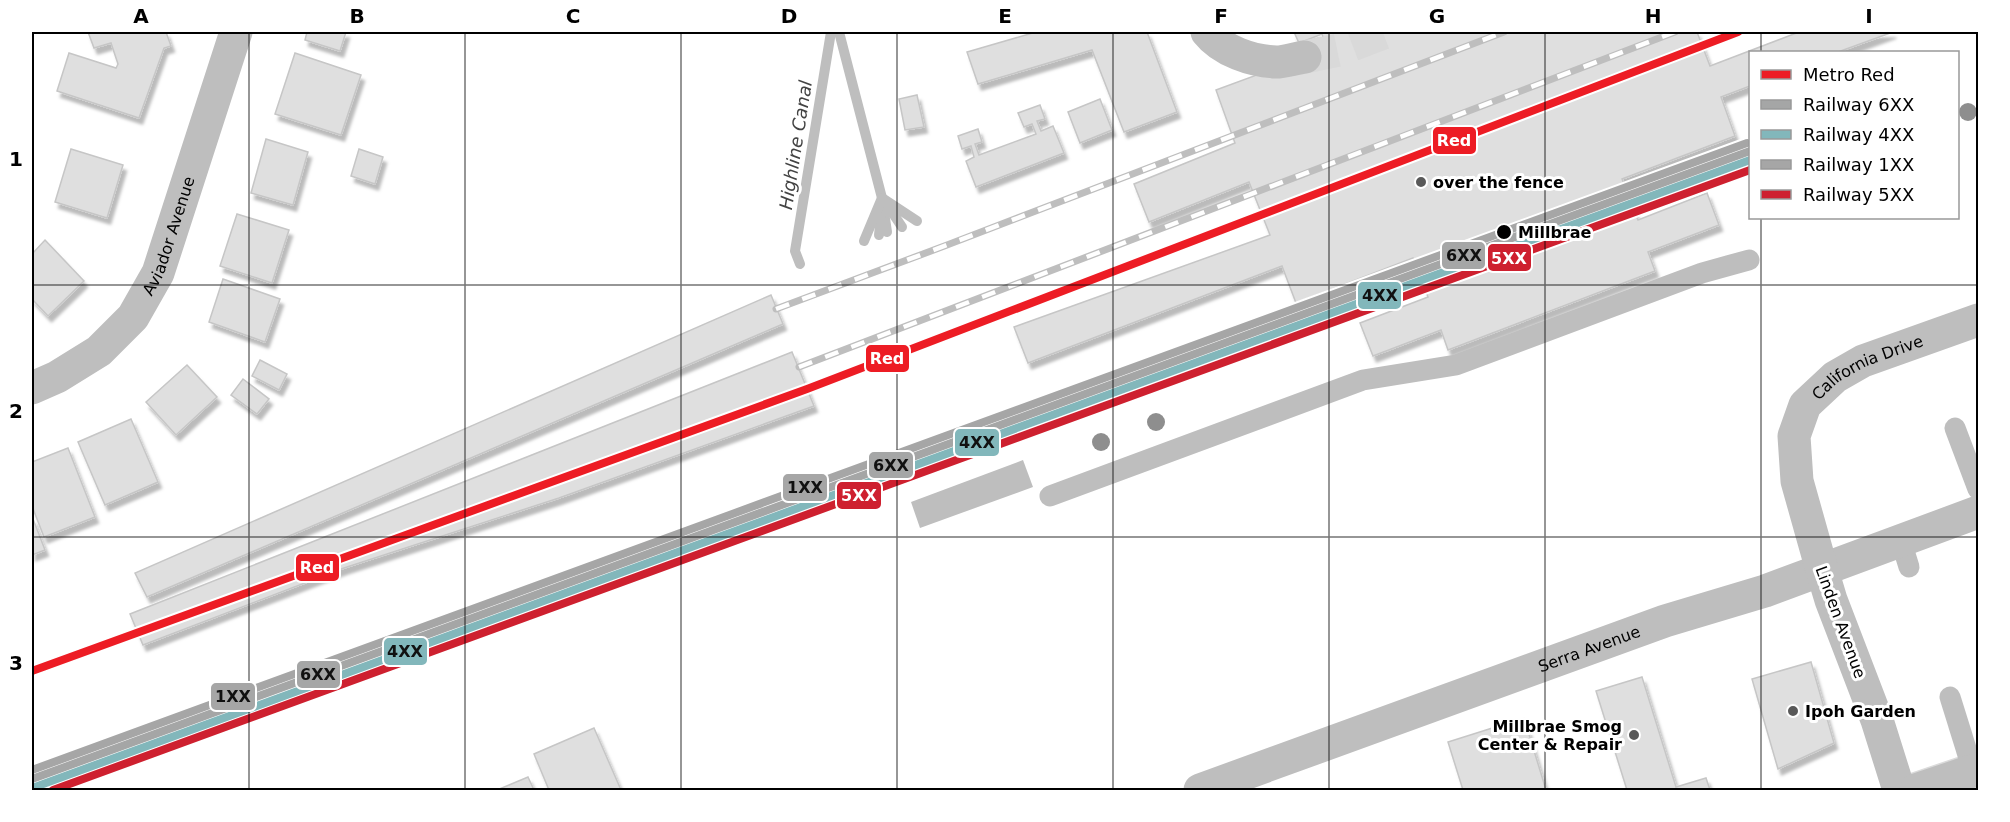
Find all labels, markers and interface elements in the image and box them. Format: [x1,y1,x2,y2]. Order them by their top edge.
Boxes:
text: A [133,4,149,28]
text: B [349,4,365,28]
text: C [566,4,580,28]
text: D [781,4,797,28]
text: E [998,4,1012,28]
text: F [1214,4,1228,28]
text: G [1429,4,1445,28]
text: H [1645,4,1661,28]
text: I [1865,4,1873,28]
legend [1749,51,1959,219]
text: Metro Red [1803,64,1895,85]
water label: Highline Canal [775,79,816,211]
text: Railway 6XX [1803,94,1914,115]
text: Railway 4XX [1803,124,1914,145]
line badge: Red [1432,126,1477,155]
text: Red [1437,131,1471,150]
text: 1 [9,147,23,171]
text: Railway 1XX [1803,154,1914,175]
place label: over the fence [1433,173,1564,192]
street label: Aviador Avenue [138,174,199,299]
marker: over the fence [1414,175,1428,189]
text: Railway 5XX [1803,184,1914,205]
marker: Millbrae [1495,223,1513,241]
place label: Millbrae [1518,223,1592,242]
line badge: 6XX [1441,241,1486,270]
line badge: 5XX [1487,243,1532,272]
text: 6XX [1446,246,1483,265]
text: 5XX [1491,249,1528,268]
line badge: 4XX [1357,281,1402,310]
text: 4XX [1362,286,1399,305]
street label: California Drive [1808,331,1926,404]
line badge: Red [865,344,910,373]
text: Red [870,349,904,368]
text: 2 [9,399,23,423]
line badge: 4XX [954,428,1000,457]
text: 4XX [959,433,996,452]
line badge: 6XX [868,451,914,479]
text: 6XX [873,456,910,475]
line badge: 1XX [782,473,828,502]
text: 1XX [787,478,824,497]
line badge: 5XX [836,481,882,510]
text: 5XX [841,486,878,505]
line badge: Red [295,553,340,582]
text: Red [300,558,334,577]
street label: Linden Avenue [1811,563,1870,681]
street label: Serra Avenue [1536,622,1643,676]
line badge: 4XX [383,637,428,666]
text: 4XX [387,642,424,661]
text: 3 [9,651,23,675]
line badge: 6XX [296,660,341,689]
text: 6XX [300,665,337,684]
line badge: 1XX [210,682,256,711]
text: 1XX [215,687,252,706]
place label: Ipoh Garden [1805,702,1916,721]
marker: Ipoh Garden [1786,704,1800,718]
place label: Millbrae Smog Center & Repair [1478,717,1622,754]
marker: Millbrae Smog Center & Repair [1627,728,1641,742]

